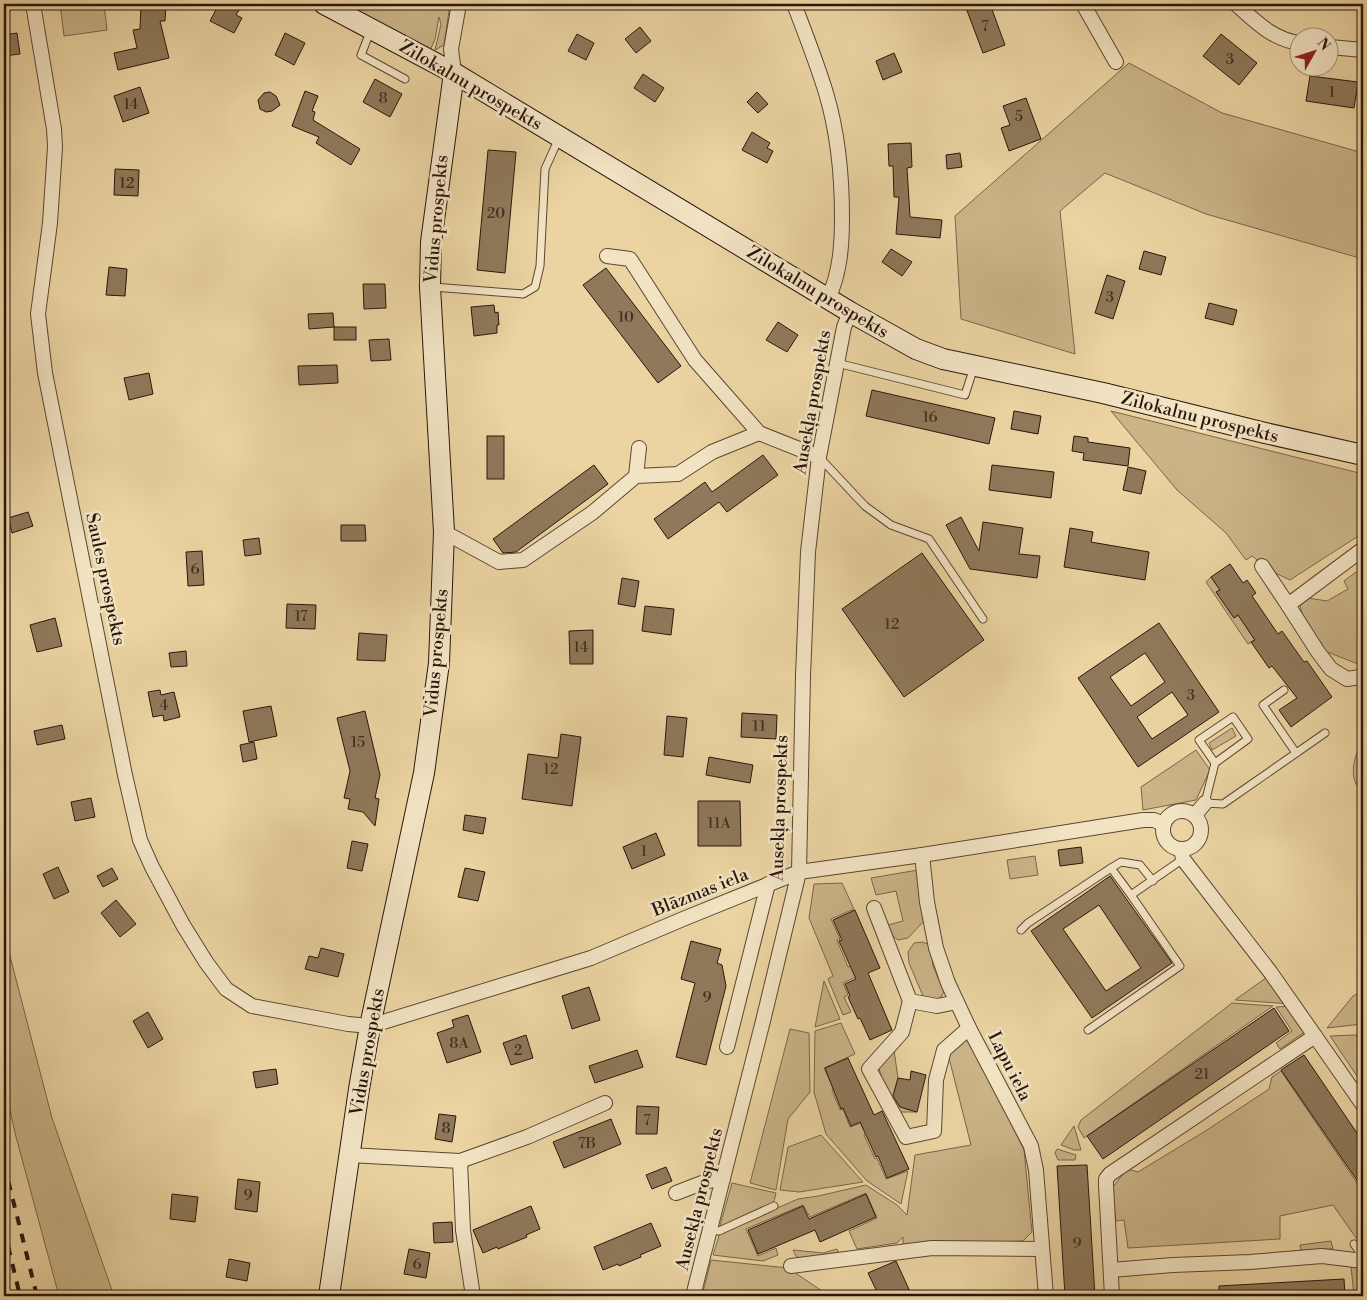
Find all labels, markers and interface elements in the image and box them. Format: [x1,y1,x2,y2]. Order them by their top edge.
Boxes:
house number: 7 [981,17,989,36]
north arrow [1290,28,1340,78]
text: N [1313,34,1334,54]
street label: Zilokalnu prospekts [395,35,546,136]
house number: 3 [1226,50,1234,69]
house number: 1 [1329,83,1336,102]
house number: 8 [378,89,388,108]
house number: 14 [124,95,138,114]
house number: 5 [1015,107,1023,126]
street label: Vidus prospekts [419,154,454,285]
house number: 12 [119,174,135,193]
house number: 20 [487,204,505,223]
street label: Zilokalnu prospekts [743,241,893,344]
house number: 3 [1106,288,1114,307]
house number: 10 [618,308,634,327]
street label: Ausekļa prospekts [788,328,837,477]
street label: Zilokalnu prospekts [1119,387,1281,448]
house number: 16 [922,408,938,427]
street label: Saules prospekts [80,511,131,648]
house number: 6 [190,560,200,579]
street label: Vidus prospekts [419,588,454,719]
house number: 17 [294,607,308,626]
house number: 12 [884,615,900,634]
house number: 14 [574,638,588,657]
house number: 3 [1187,686,1195,705]
house number: 4 [160,696,169,715]
house number: 11 [752,717,766,736]
house number: 15 [351,733,365,752]
street label: Ausekļa prospekts [765,735,794,882]
house number: 12 [543,760,559,779]
house number: 11A [707,814,732,833]
house number: 1 [641,842,648,861]
street label: Blāzmas iela [648,862,752,923]
street label: Vidus prospekts [345,986,390,1119]
house number: 9 [702,988,712,1007]
street label: Lapu iela [982,1028,1037,1106]
house number: 8A [449,1034,469,1053]
house number: 2 [514,1041,522,1060]
house number: 21 [1194,1065,1210,1084]
house number: 7 [643,1111,651,1130]
house number: 8 [441,1119,451,1138]
street label: Ausekļa prospekts [670,1125,728,1274]
house number: 7B [578,1134,596,1153]
house number: 9 [243,1186,253,1205]
house number: 9 [1072,1234,1082,1253]
house number: 6 [412,1255,422,1274]

